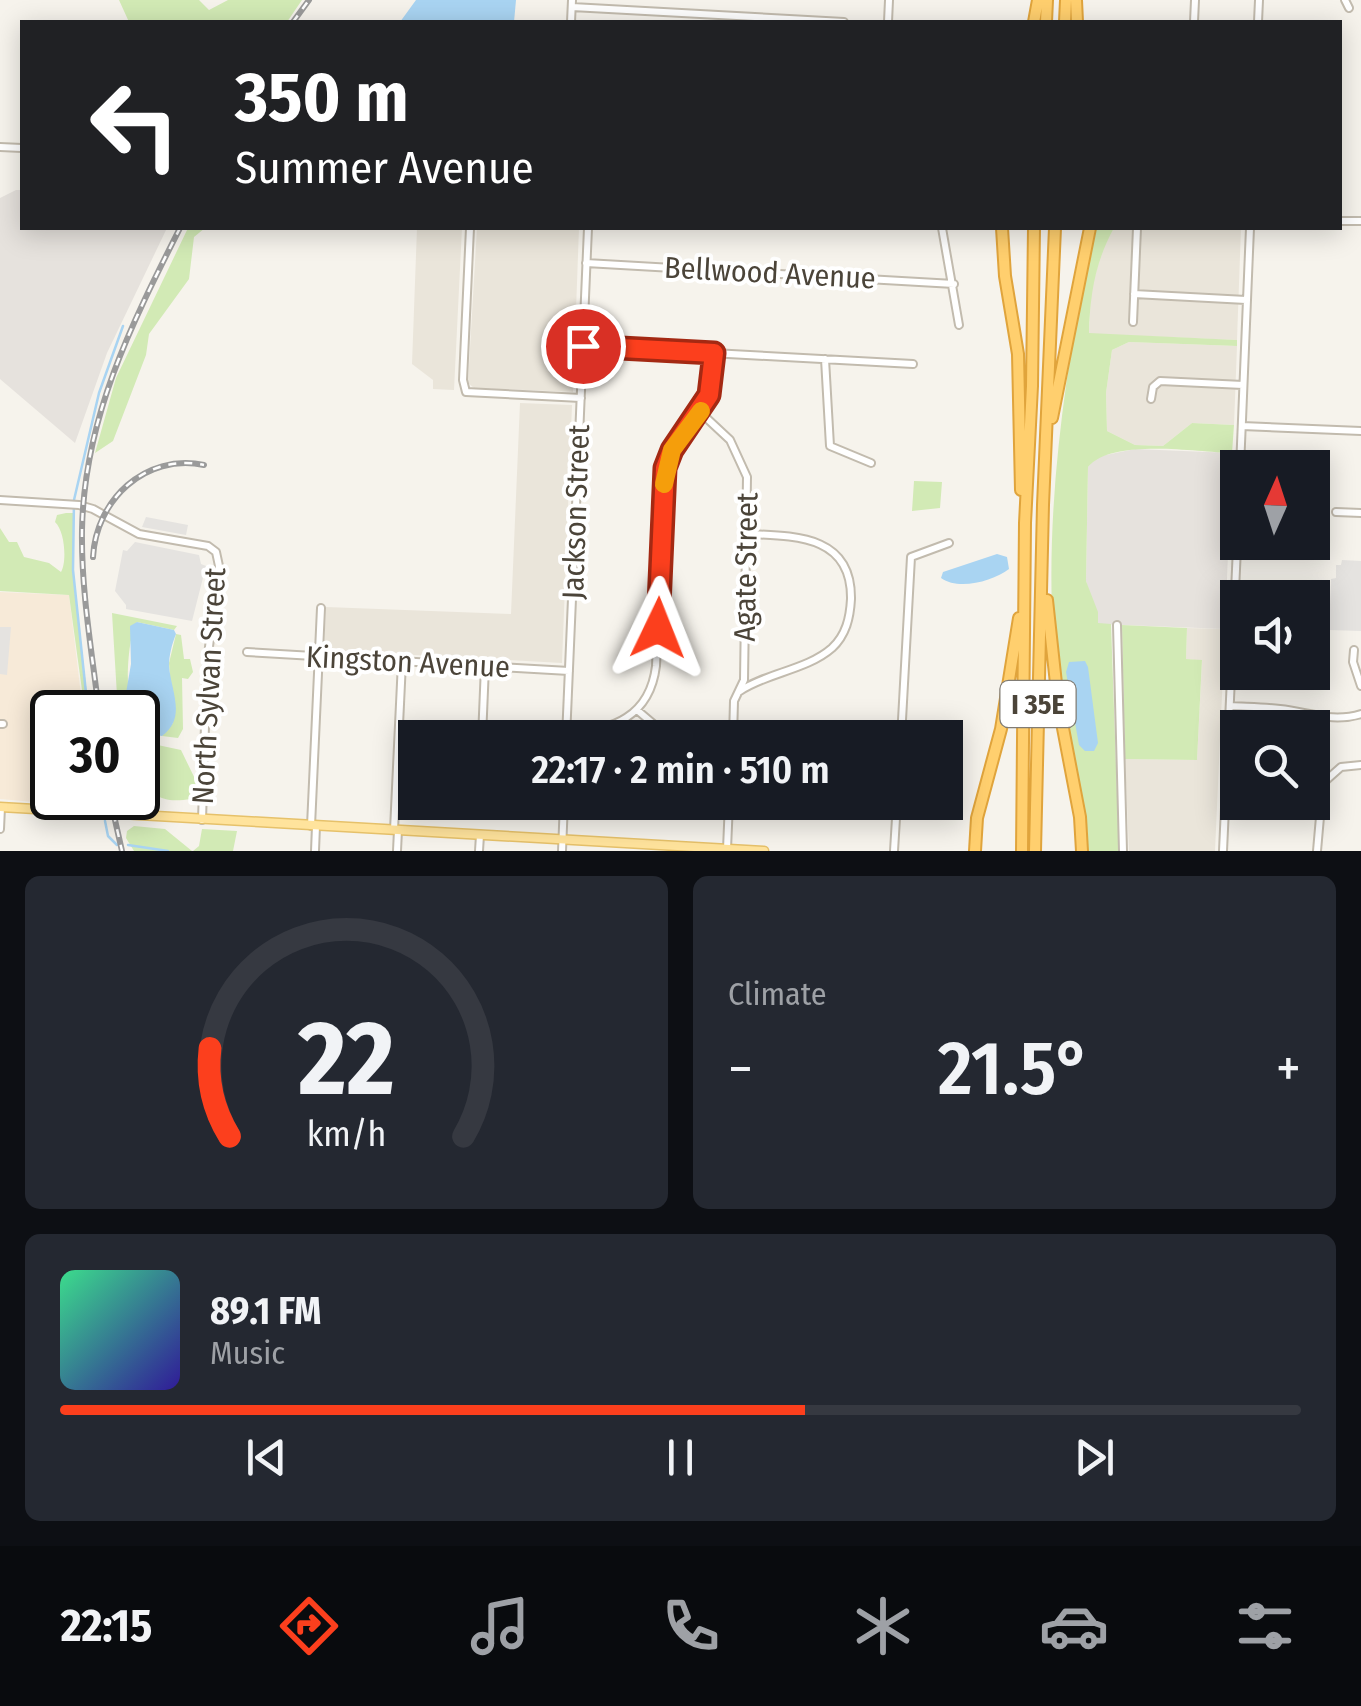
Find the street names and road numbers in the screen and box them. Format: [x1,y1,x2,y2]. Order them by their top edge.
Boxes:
street label: Bellwood Avenue [663,249,877,297]
street label: Jackson Street [555,424,597,600]
street label: Agate Street [727,492,765,642]
street label: North Sylvan Street [185,567,233,805]
street label: Kingston Avenue [305,639,511,685]
road number: I 35E [1000,681,1076,727]

